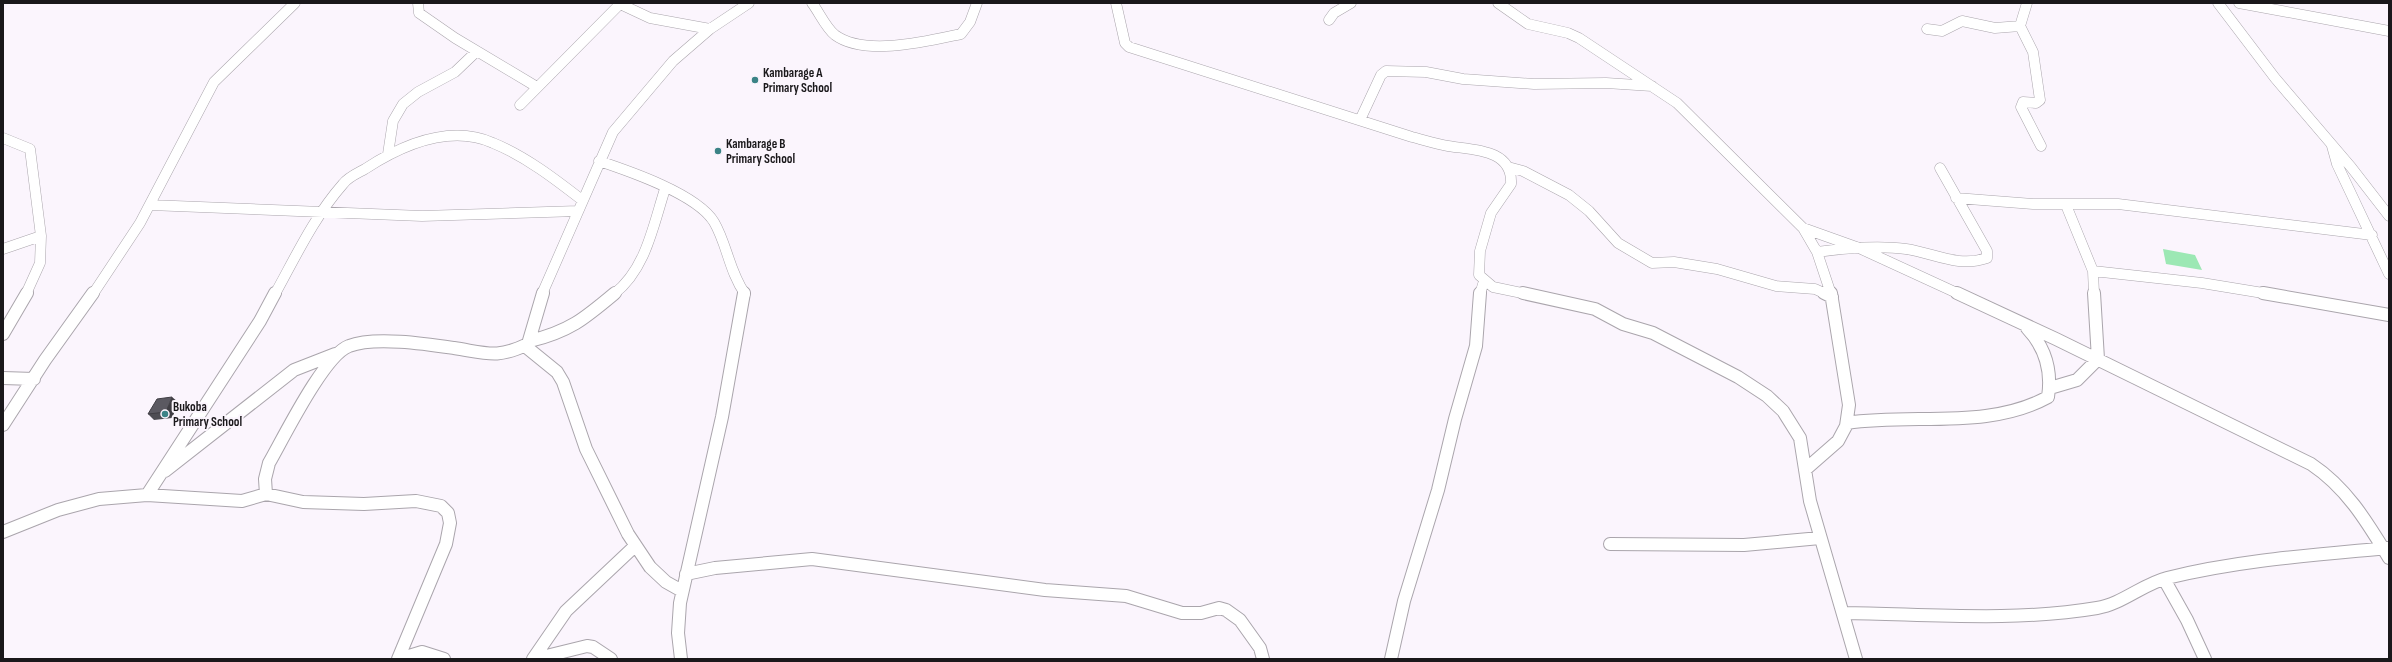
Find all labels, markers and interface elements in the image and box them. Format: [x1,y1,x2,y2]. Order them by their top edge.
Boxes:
place label: Kambarage A Primary School [763,65,832,96]
marker: Kambarage A Primary School [750,75,760,85]
place label: Kambarage B Primary School [726,136,795,167]
marker: Kambarage B Primary School [713,146,723,156]
place label: Bukoba Primary School [173,399,242,430]
marker: Bukoba Primary School [160,409,170,419]

